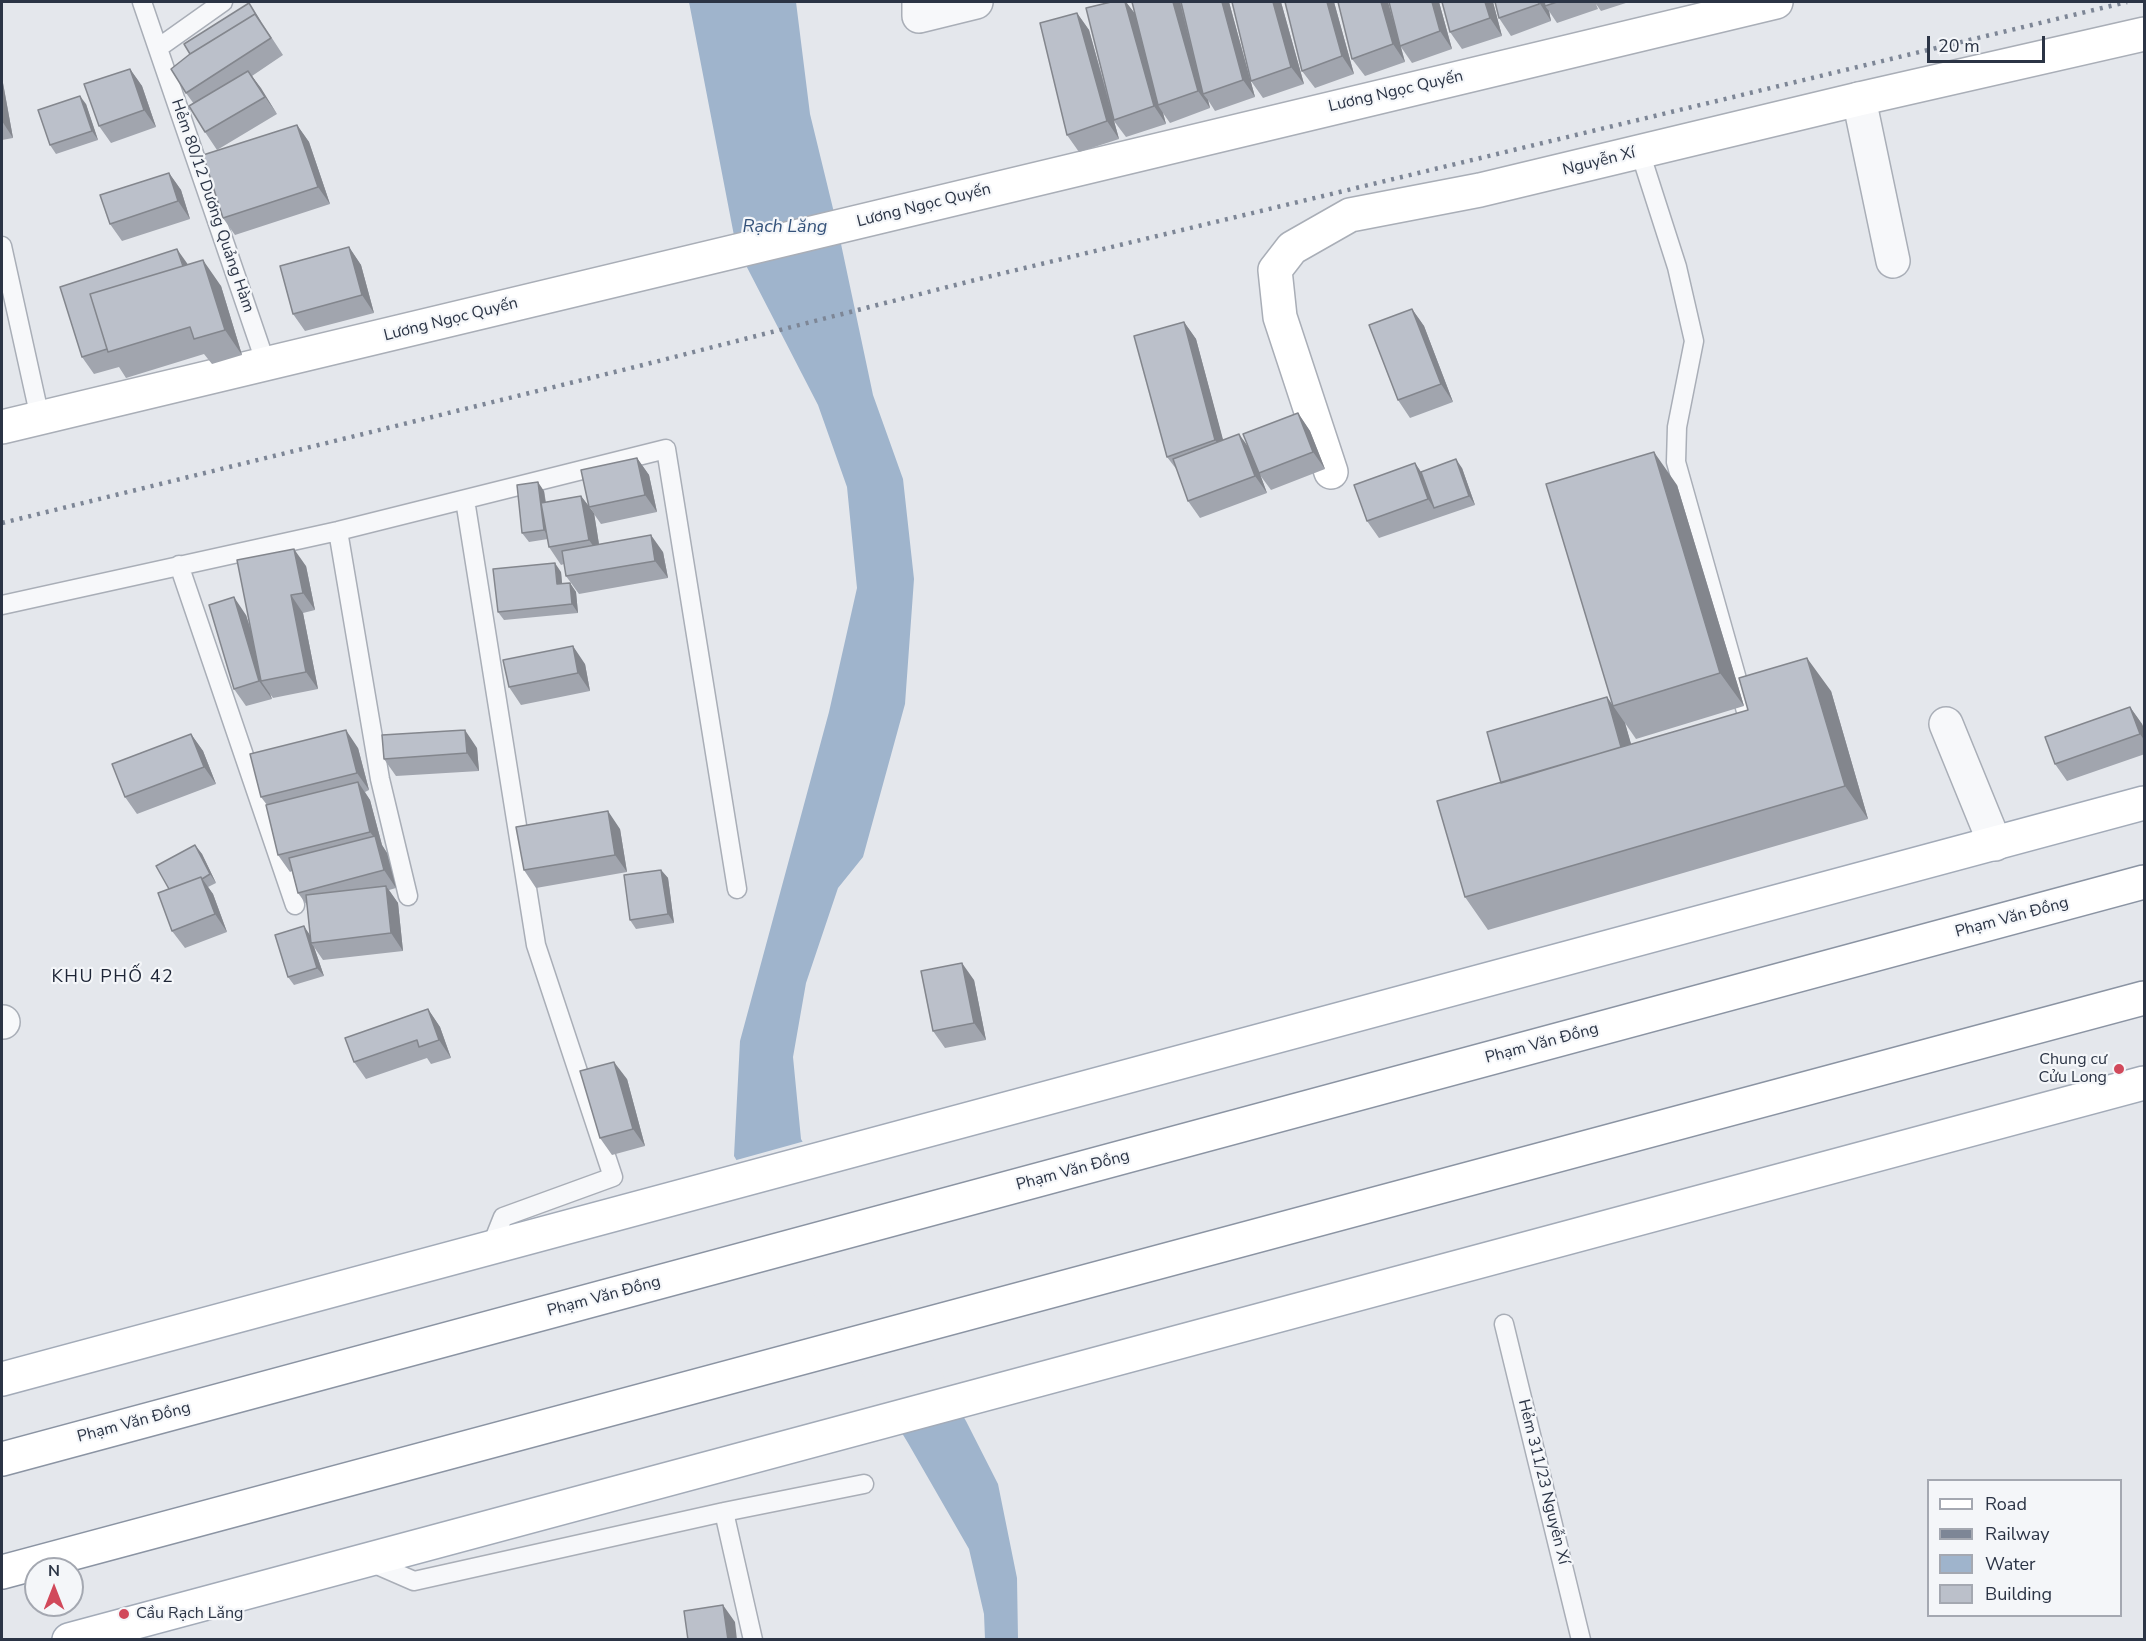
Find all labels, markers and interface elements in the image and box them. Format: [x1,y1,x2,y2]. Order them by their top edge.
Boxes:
scale bar [1930,24,2048,62]
text: 20 m [1938,34,1980,58]
street label: Lương Ngọc Quyến [1327,67,1465,117]
street label: Hẻm 80/12 Dương Quảng Hàm [166,97,258,315]
street label: Nguyễn Xí [1561,144,1637,180]
street label: Lương Ngọc Quyến [855,180,993,232]
water label: Rạch Lăng [743,217,827,239]
street label: Lương Ngọc Quyến [382,294,520,346]
street label: Phạm Văn Đồng [1953,894,2071,942]
district label: KHU PHỐ 42 [52,967,174,989]
street label: Phạm Văn Đồng [1483,1020,1601,1068]
place label: Chung cư Cửu Long [2038,1050,2107,1088]
marker: Chung cư Cửu Long [2112,1062,2126,1076]
street label: Phạm Văn Đồng [1014,1147,1132,1195]
street label: Phạm Văn Đồng [545,1273,663,1321]
street label: Hẻm 311/23 Nguyễn Xí [1513,1398,1573,1566]
street label: Phạm Văn Đồng [75,1399,193,1447]
legend [1927,1479,2122,1617]
text: Road [1985,1492,2027,1516]
text: Railway [1985,1522,2050,1546]
text: Water [1985,1552,2036,1576]
north arrow [24,1557,84,1617]
text: N [48,1560,60,1582]
text: Building [1985,1582,2052,1606]
place label: Cầu Rạch Lăng [136,1604,243,1624]
marker: Cầu Rạch Lăng [117,1607,131,1621]

